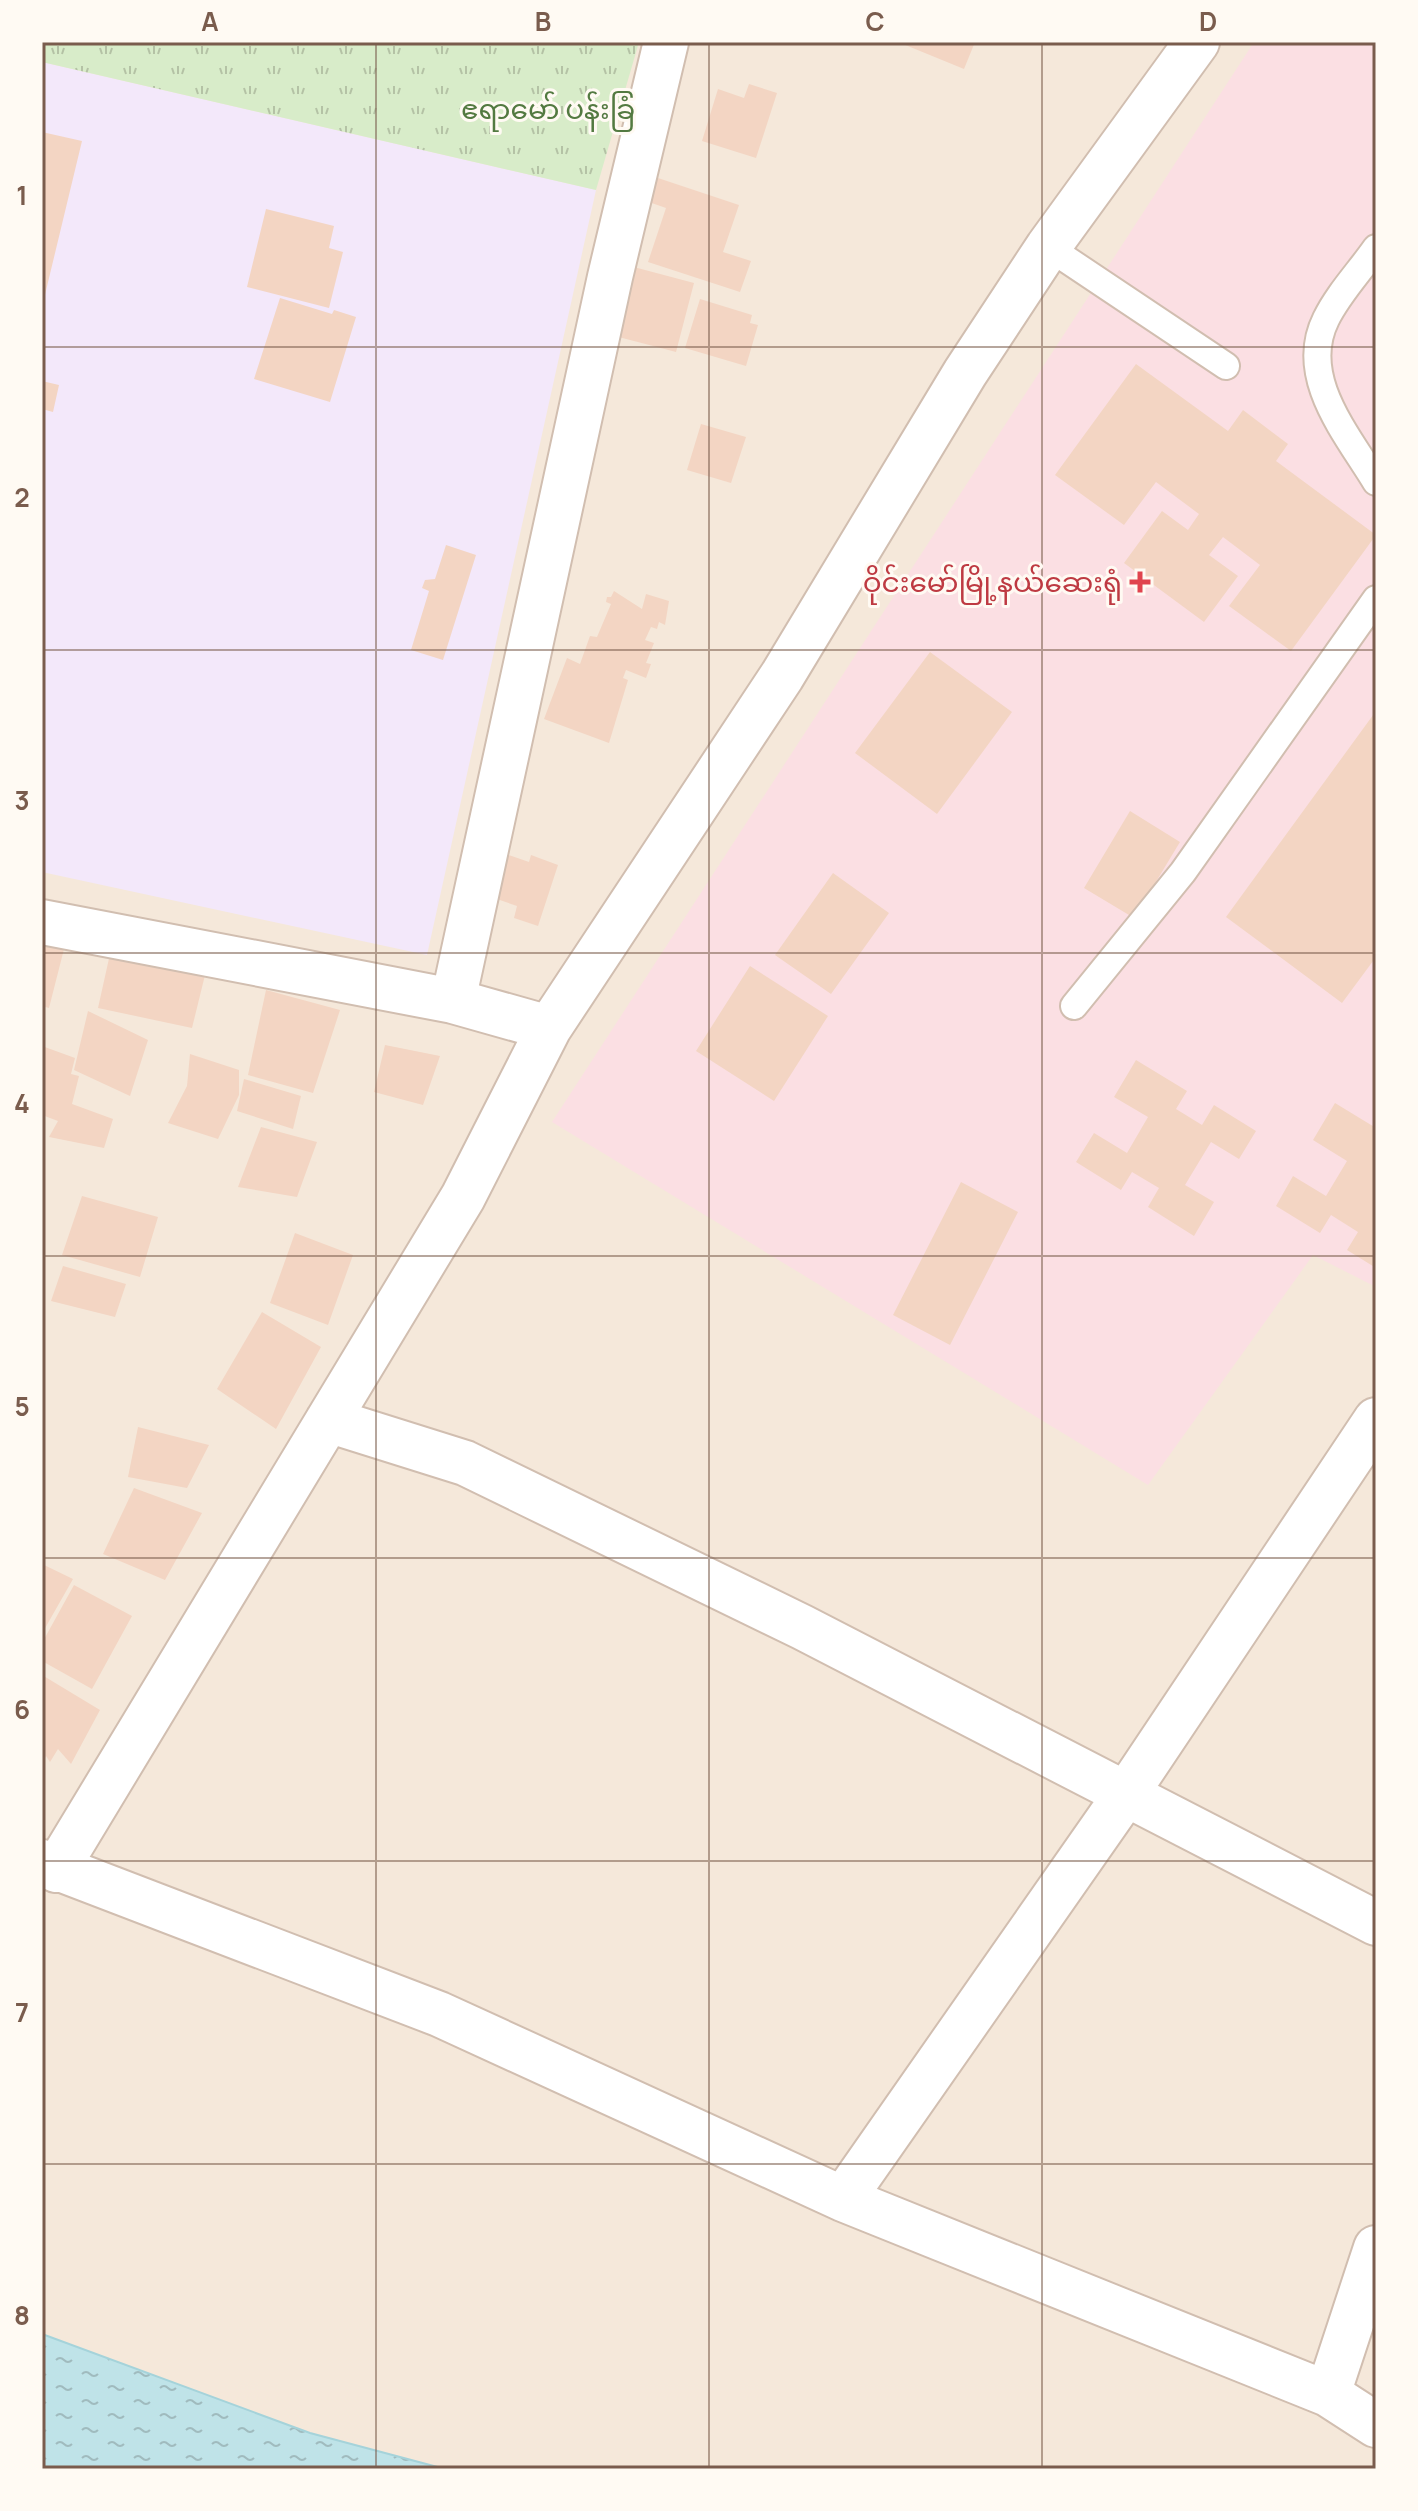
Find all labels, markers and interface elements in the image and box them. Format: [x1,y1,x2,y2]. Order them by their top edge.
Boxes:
text: A [201,3,219,39]
text: B [535,3,551,39]
text: C [865,3,885,39]
text: D [1199,3,1217,39]
park label: ဧရာမော် ပန်းခြံ [461,89,635,132]
text: 1 [16,177,28,213]
text: 2 [14,479,30,515]
place label: ဝိုင်းမော်မြို့နယ်ဆေးရုံ [863,562,1122,605]
marker: ဝိုင်းမော်မြို့နယ်ဆေးရုံ [1129,571,1151,593]
text: 3 [14,782,30,818]
text: 4 [14,1085,30,1121]
text: 5 [14,1388,30,1424]
text: 6 [14,1691,30,1727]
text: 7 [15,1994,29,2030]
text: 8 [14,2297,30,2333]

